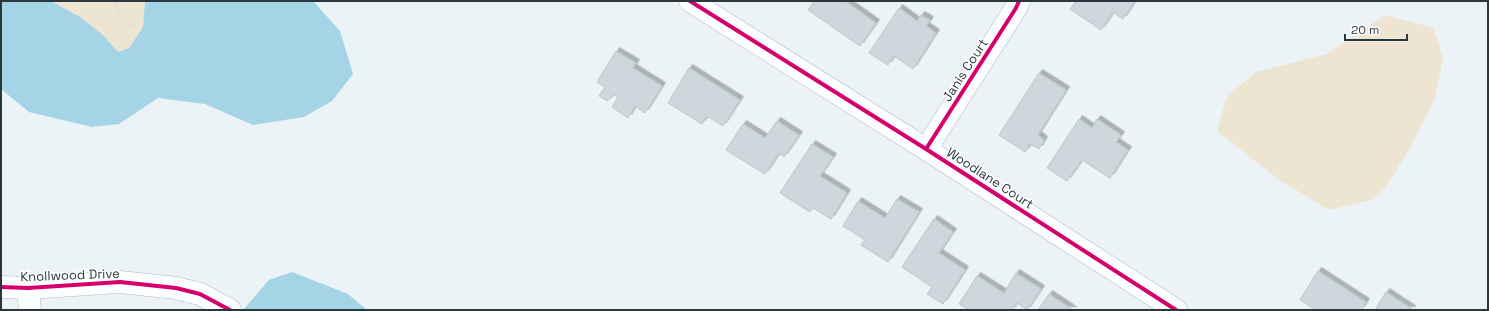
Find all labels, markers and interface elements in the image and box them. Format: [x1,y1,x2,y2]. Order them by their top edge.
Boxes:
scale bar [1345,16,1407,42]
text: 20 m [1351,22,1379,38]
street label: Janis Court [938,35,992,105]
street label: Woodlane Court [943,143,1037,213]
street label: Knollwood Drive [20,265,120,285]

